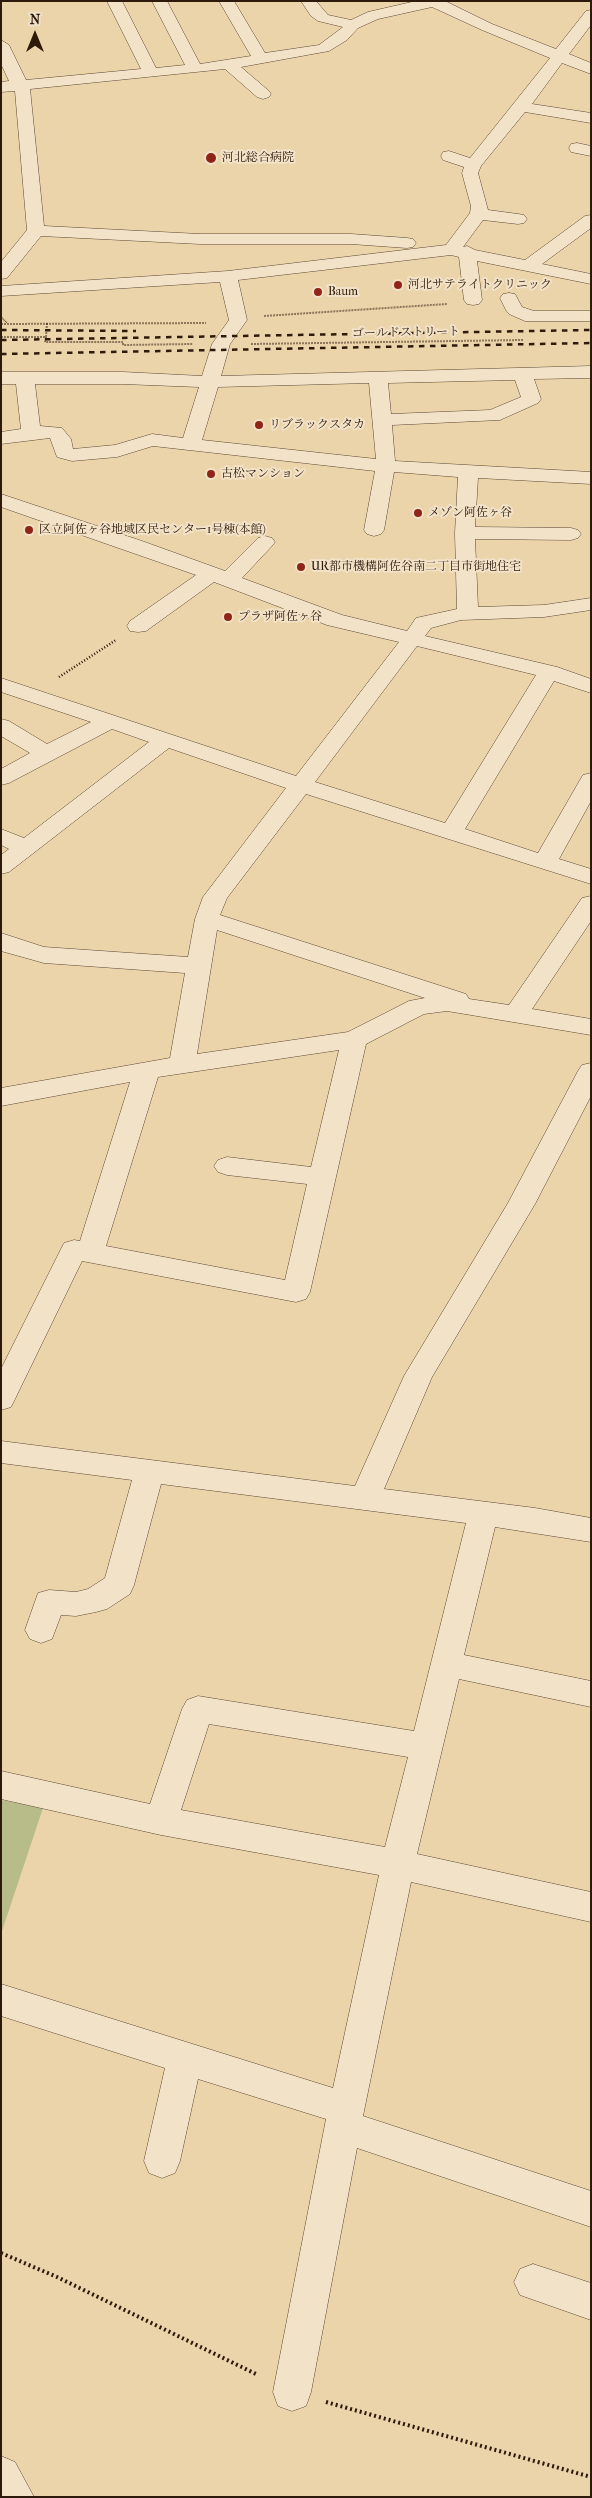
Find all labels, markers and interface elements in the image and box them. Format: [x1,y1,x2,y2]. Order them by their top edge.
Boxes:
north arrow [10,10,60,60]
text: N [30,11,40,28]
marker: 河北総合病院 [204,151,218,165]
place label: 河北総合病院 [222,151,294,165]
place label: 河北サテライトクリニック [408,278,552,292]
marker: 河北サテライトクリニック [392,279,404,291]
place label: Baum [328,285,358,299]
marker: Baum [312,286,324,298]
street label: ゴールドストリート [352,325,460,341]
place label: リブラックスタカ [269,418,365,432]
marker: リブラックスタカ [253,419,265,431]
place label: 古松マンション [221,467,305,481]
marker: 古松マンション [205,468,217,480]
place label: メゾン阿佐ヶ谷 [428,506,512,520]
marker: メゾン阿佐ヶ谷 [412,507,424,519]
place label: 区立阿佐ヶ谷地域区民センター1号棟(本館) [39,523,266,537]
marker: 区立阿佐ヶ谷地域区民センター1号棟(本館) [23,524,35,536]
place label: UR都市機構阿佐谷南二丁目市街地住宅 [311,560,521,574]
marker: UR都市機構阿佐谷南二丁目市街地住宅 [295,561,307,573]
place label: プラザ阿佐ヶ谷 [238,610,322,624]
marker: プラザ阿佐ヶ谷 [222,611,234,623]

